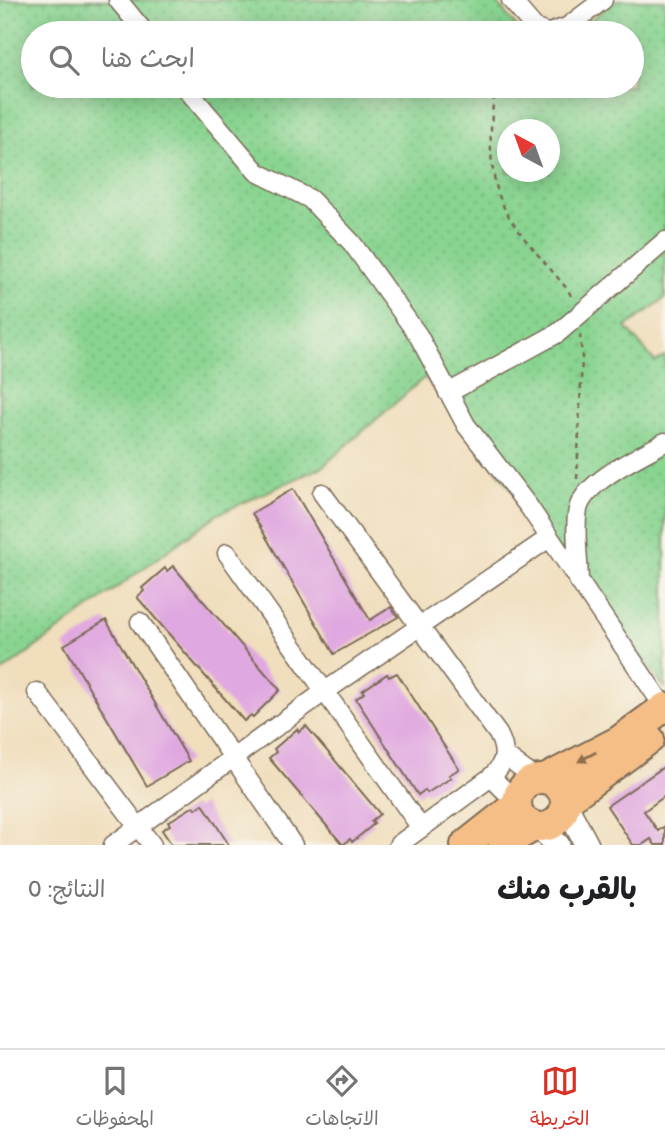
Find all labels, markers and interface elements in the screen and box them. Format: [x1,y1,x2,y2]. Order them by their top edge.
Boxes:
search box [21,21,644,98]
icon: search [45,41,83,79]
text: ابحث هنا [101,44,195,75]
north arrow [497,119,560,182]
one-way arrow [578,751,597,763]
text: بالقرب منك [497,872,637,908]
text: النتائج: 0 [28,876,105,904]
tab: المحفوظات [76,1062,154,1135]
tab: الاتجاهات [305,1062,379,1135]
tab: الخريطة [530,1062,589,1135]

